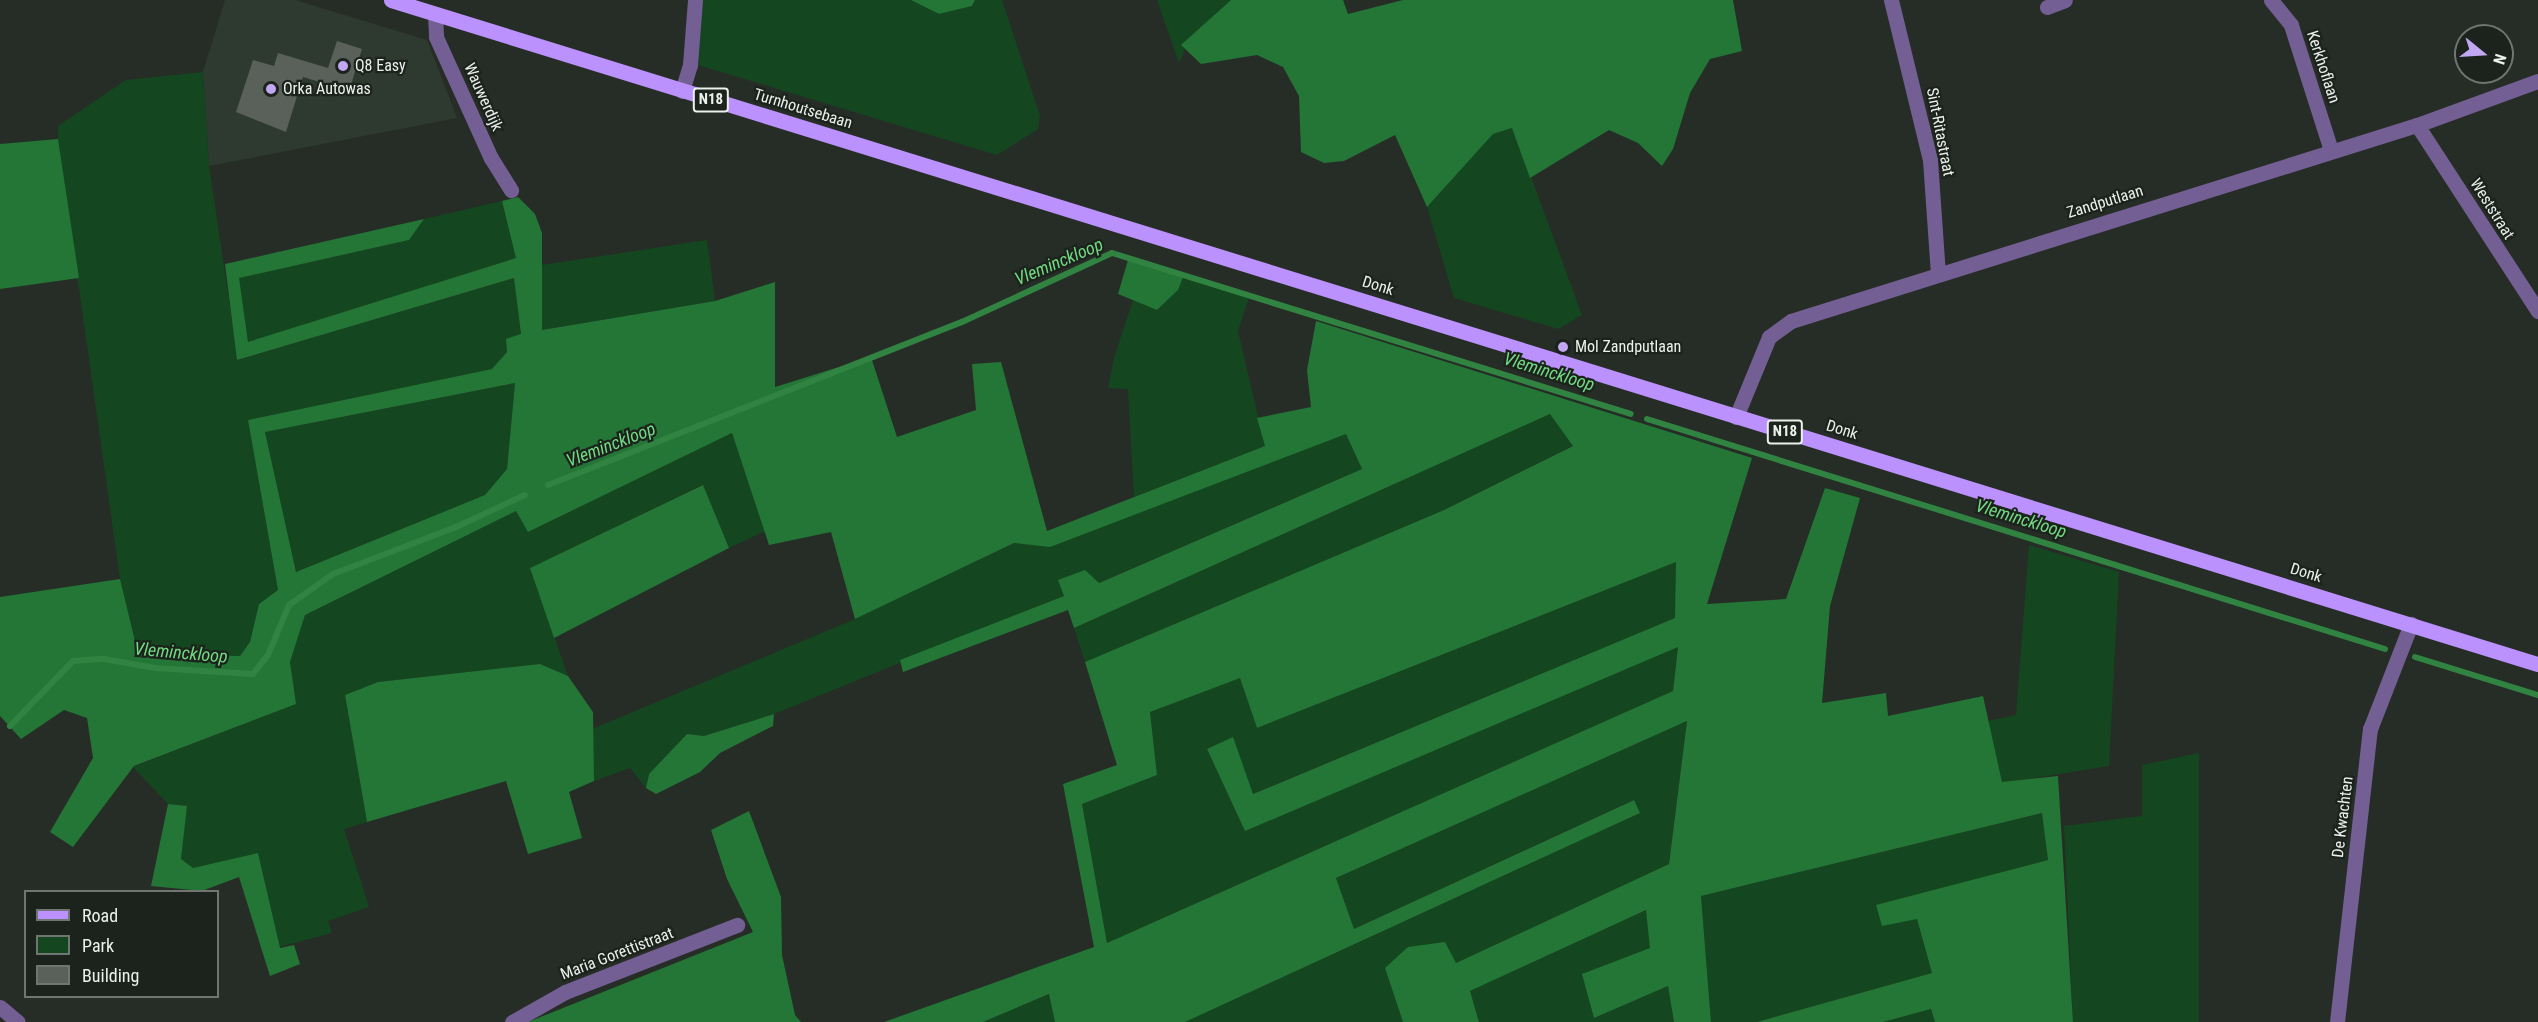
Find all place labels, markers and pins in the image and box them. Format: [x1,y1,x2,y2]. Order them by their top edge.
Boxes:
place label: Q8 Easy [355,56,406,76]
marker: Q8 Easy [336,59,350,73]
place label: Orka Autowas [283,79,371,99]
marker: Orka Autowas [264,82,278,96]
place label: Mol Zandputlaan [1575,337,1681,357]
marker: Mol Zandputlaan [1556,340,1570,354]

